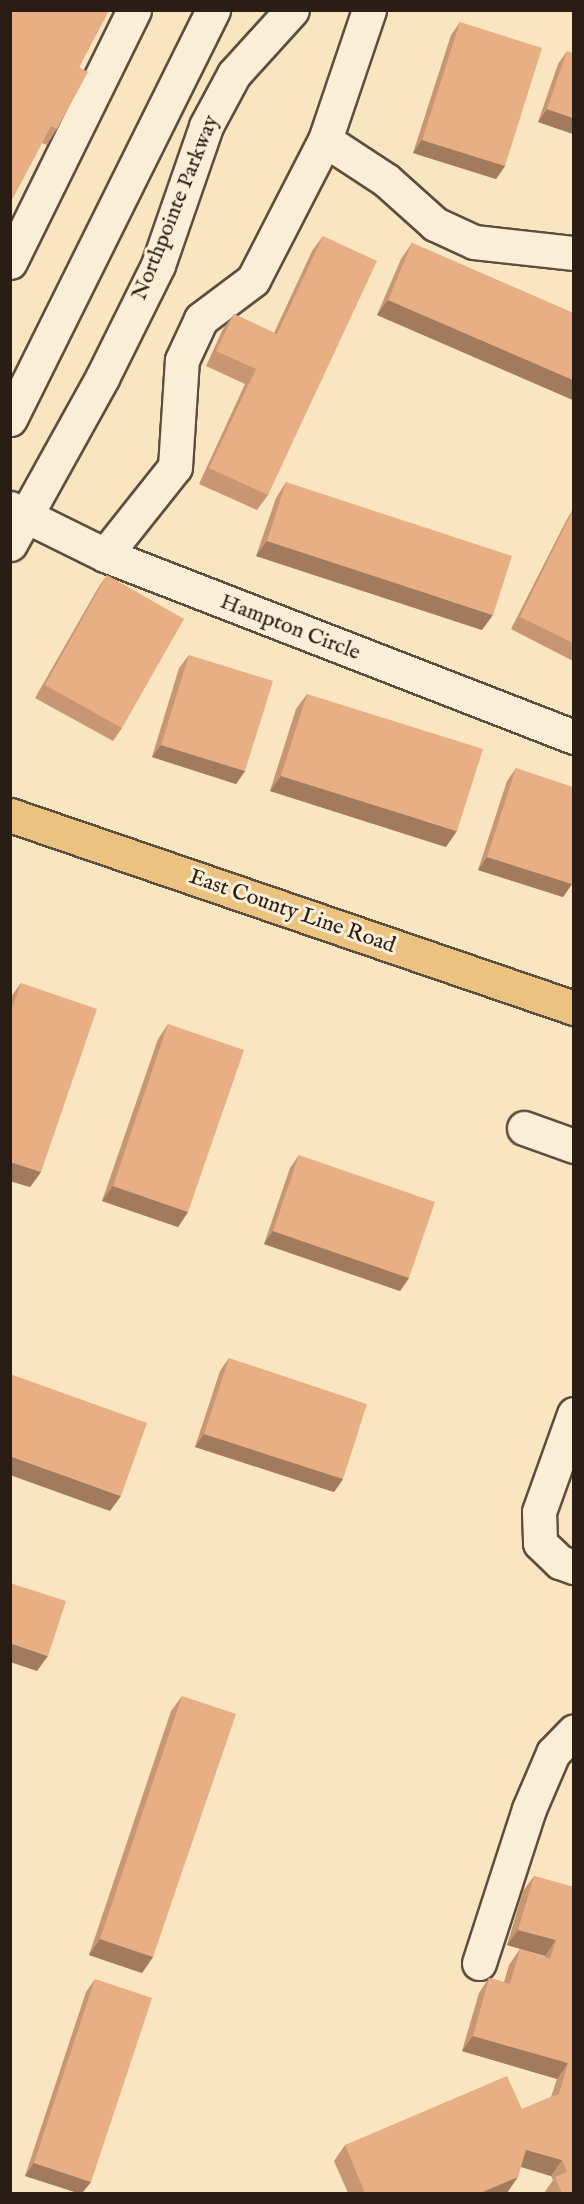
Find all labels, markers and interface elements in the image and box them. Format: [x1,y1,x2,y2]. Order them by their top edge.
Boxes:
street label: Northpointe Parkway [127,111,225,305]
street label: Hampton Circle [216,589,364,667]
street label: East County Line Road [185,864,399,960]

